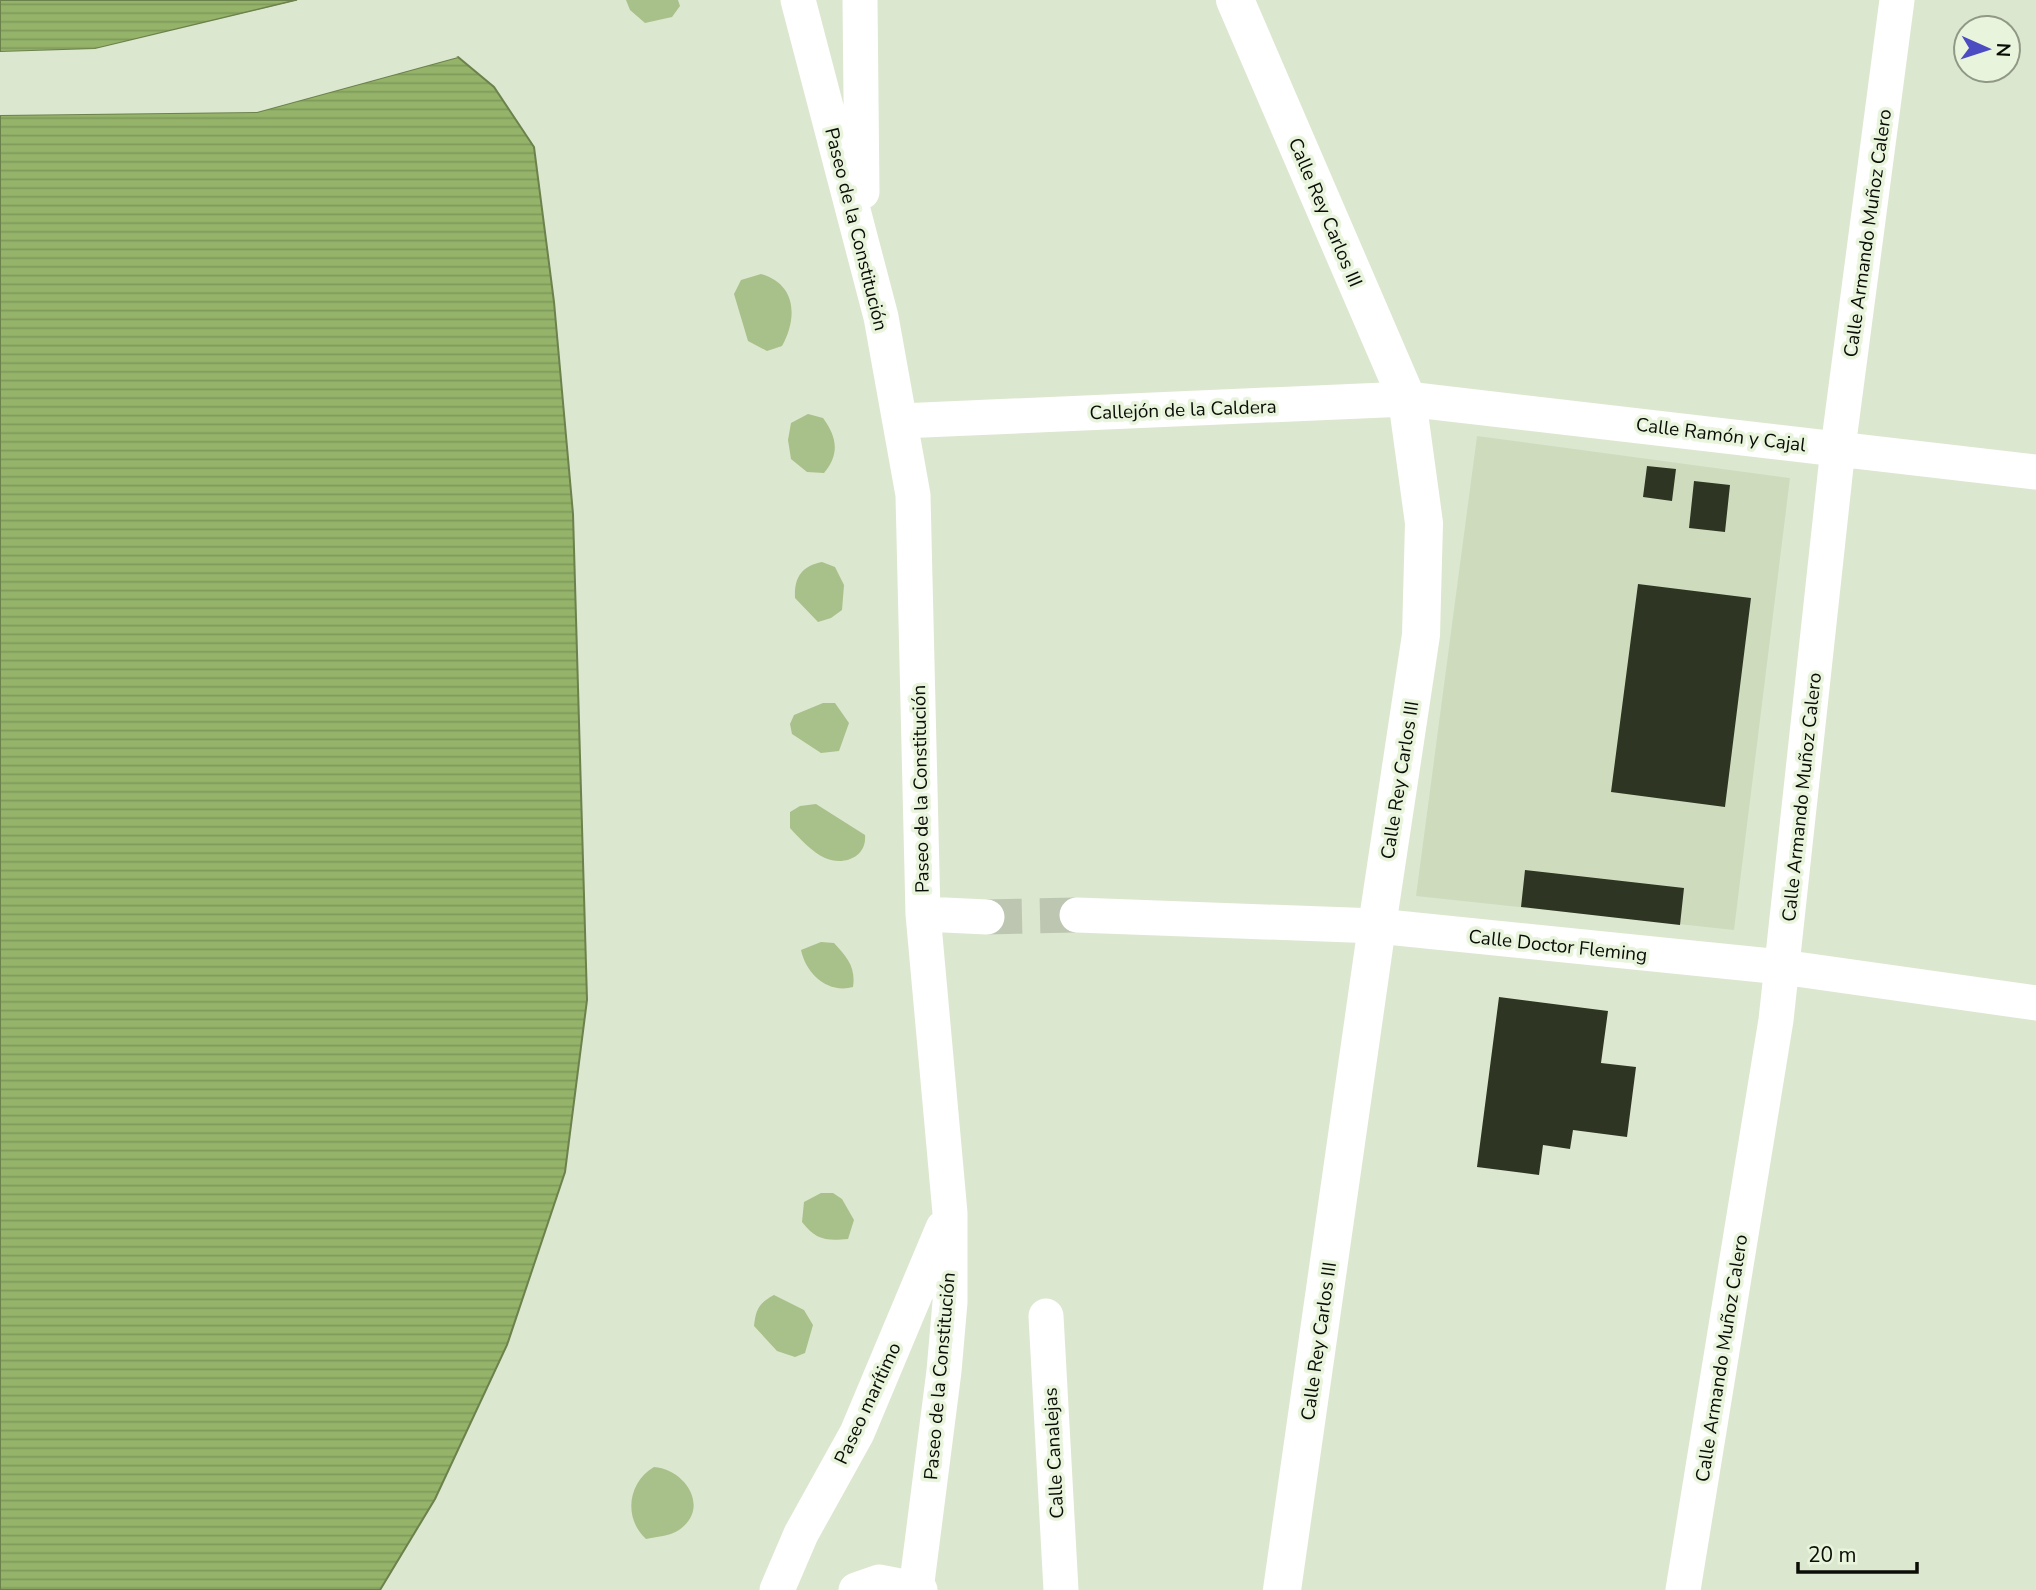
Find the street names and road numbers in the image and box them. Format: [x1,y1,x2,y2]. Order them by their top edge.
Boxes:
street label: Calle Armando Muñoz Calero [1838,107,1898,359]
street label: Paseo de la Constitución [818,125,894,334]
street label: Calle Rey Carlos III [1282,134,1368,291]
street label: Callejón de la Caldera [1089,394,1277,426]
street label: Calle Ramón y Cajal [1634,412,1808,458]
street label: Calle Armando Muñoz Calero [1776,671,1828,923]
street label: Paseo de la Constitución [906,685,936,893]
street label: Calle Rey Carlos III [1375,699,1425,861]
street label: Calle Doctor Fleming [1467,924,1649,968]
street label: Calle Armando Muñoz Calero [1690,1233,1754,1484]
street label: Calle Rey Carlos III [1295,1260,1343,1422]
street label: Paseo de la Constitución [918,1271,962,1481]
street label: Paseo marítimo [828,1338,908,1469]
street label: Calle Canalejas [1038,1387,1070,1519]

